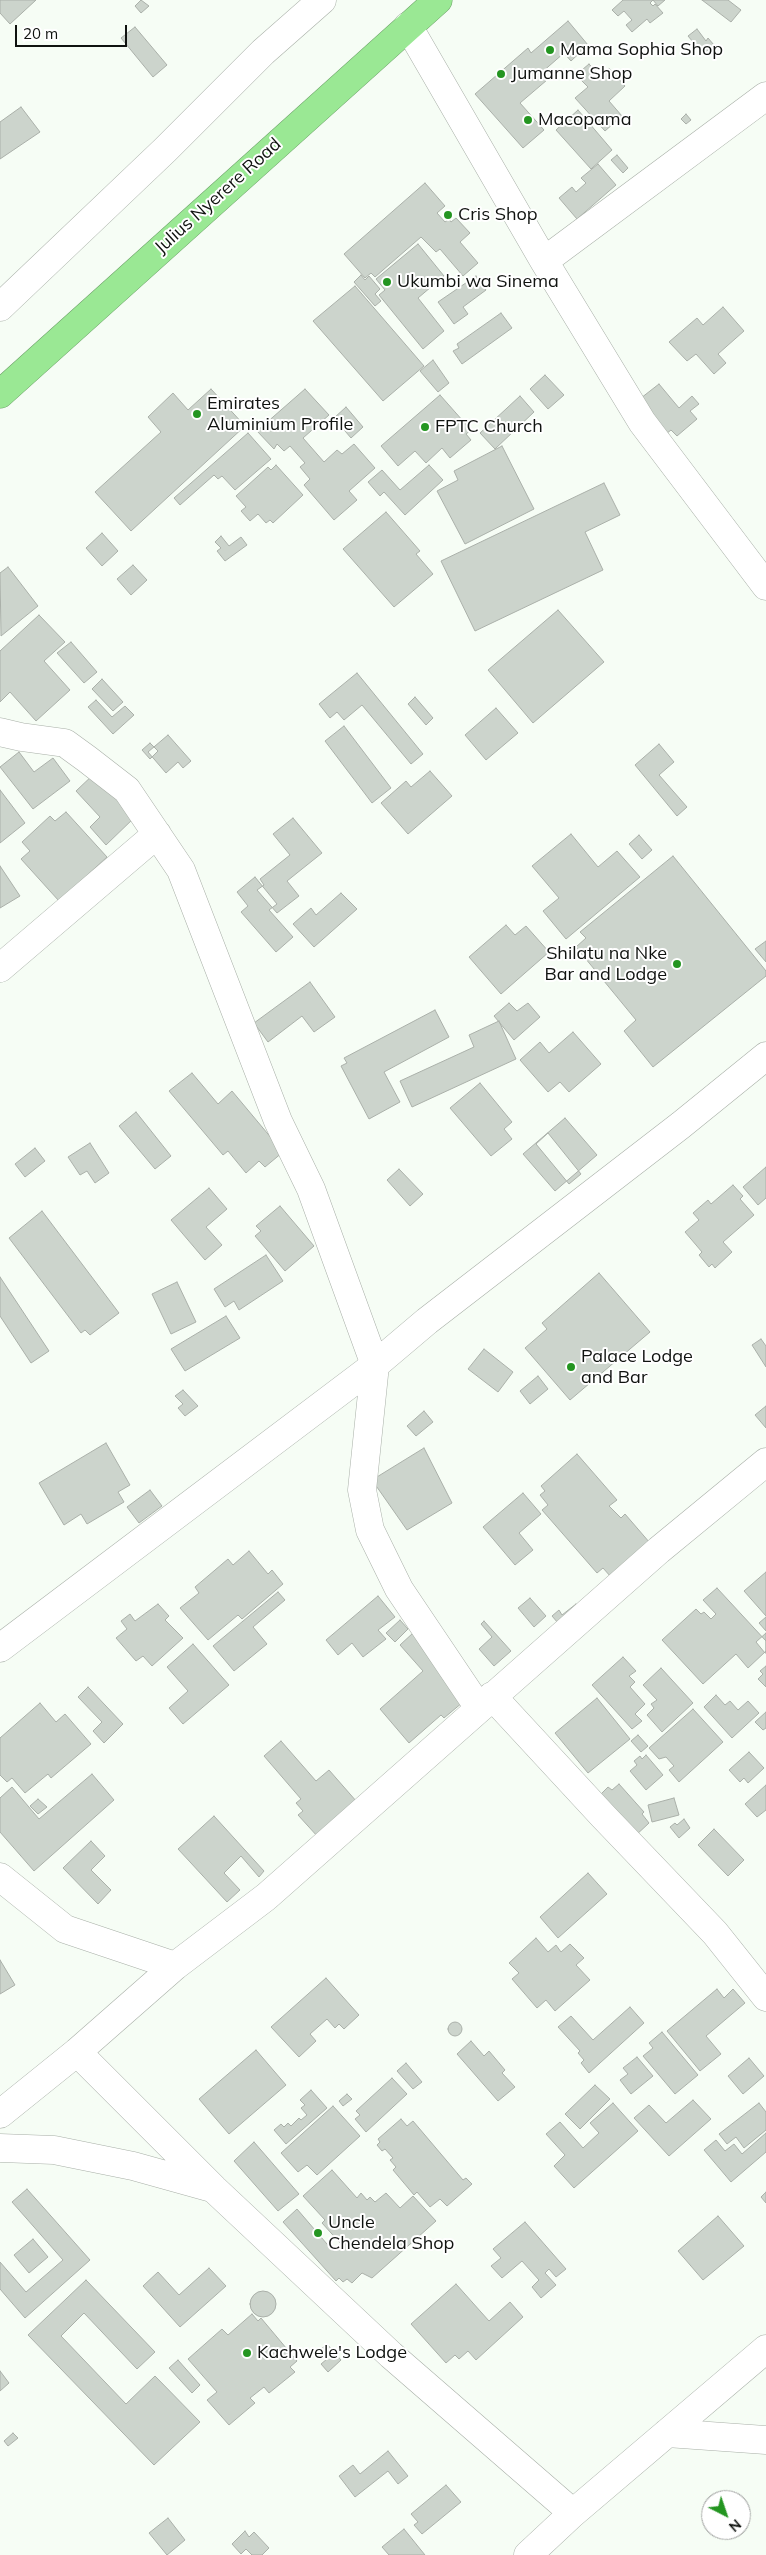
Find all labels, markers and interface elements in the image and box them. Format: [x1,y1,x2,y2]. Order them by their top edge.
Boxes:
scale bar [18,15,130,47]
text: 20 m [23,24,58,43]
place label: Mama Sophia Shop [560,39,723,61]
marker: Mama Sophia Shop [544,44,556,56]
place label: Jumanne Shop [511,63,632,85]
marker: Jumanne Shop [495,68,507,80]
place label: Macopama [538,109,631,131]
marker: Macopama [522,114,534,126]
street label: Julius Nyerere Road [150,134,286,258]
place label: Cris Shop [458,204,538,226]
marker: Cris Shop [442,209,454,221]
place label: Ukumbi wa Sinema [397,271,559,293]
marker: Ukumbi wa Sinema [381,276,393,288]
place label: Emirates Aluminium Profile [207,393,353,436]
marker: Emirates Aluminium Profile [191,408,203,420]
place label: FPTC Church [435,416,543,438]
marker: FPTC Church [419,421,431,433]
place label: Shilatu na Nke Bar and Lodge [544,943,667,986]
marker: Shilatu na Nke Bar and Lodge [671,958,683,970]
place label: Palace Lodge and Bar [581,1346,693,1388]
marker: Palace Lodge and Bar [565,1361,577,1373]
place label: Uncle Chendela Shop [328,2212,454,2254]
marker: Uncle Chendela Shop [312,2227,324,2239]
place label: Kachwele's Lodge [257,2342,407,2364]
marker: Kachwele's Lodge [241,2347,253,2359]
north arrow [701,2490,751,2540]
text: N [725,2515,745,2536]

